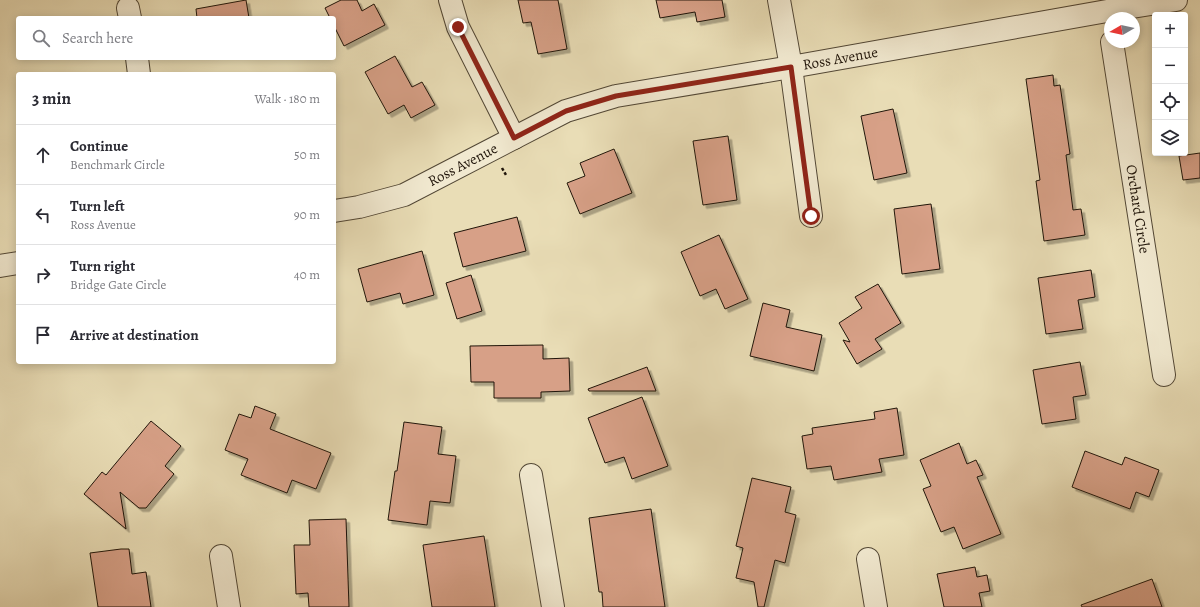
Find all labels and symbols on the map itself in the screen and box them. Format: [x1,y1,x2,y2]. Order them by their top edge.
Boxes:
north arrow [1104,12,1140,48]
route end [449,18,467,36]
street label: Ross Avenue [801,42,880,75]
street label: Ross Avenue [424,138,501,191]
street label: Orchard Circle [1121,163,1155,255]
route start [802,207,820,225]

